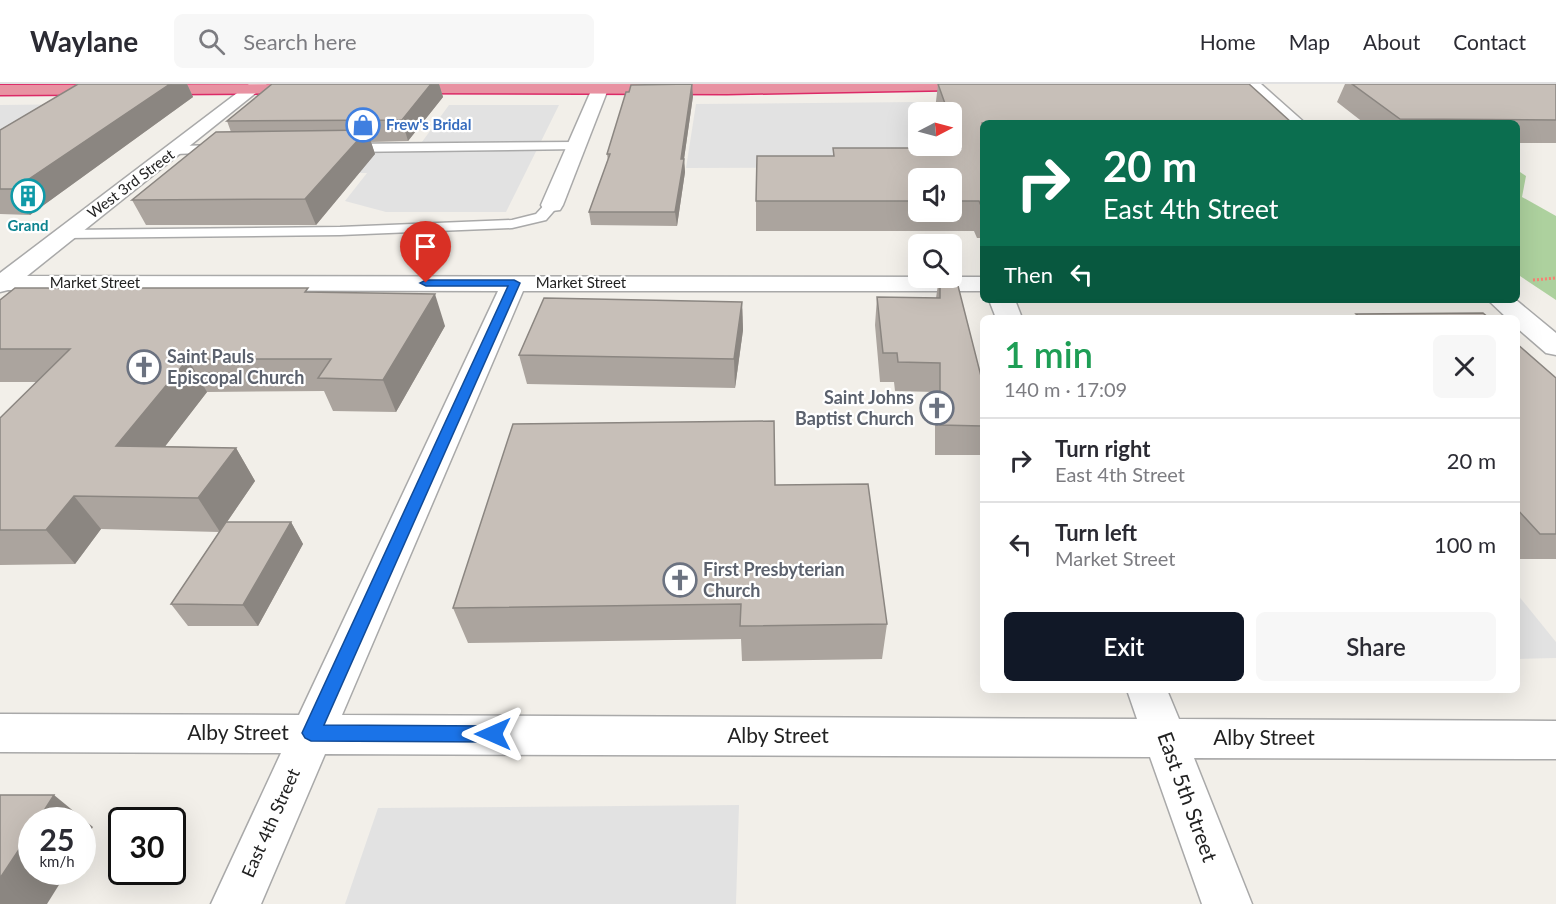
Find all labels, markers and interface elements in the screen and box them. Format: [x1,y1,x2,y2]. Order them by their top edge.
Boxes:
search box [174,14,594,68]
text: Waylane [30,24,138,58]
icon: search [195,25,228,58]
text: Search here [243,28,357,55]
text: Home [1200,29,1256,54]
text: Map [1289,29,1330,54]
text: About [1363,29,1420,54]
text: Contact [1453,29,1526,54]
north arrow [908,102,962,156]
map controls [908,102,962,288]
shop icon: Frew's Bridal [345,107,381,143]
place label: Frew's Bridal [386,115,471,133]
text: 20 m [1103,141,1197,191]
street label: West 3rd Street [83,144,178,222]
icon: right [1004,144,1082,222]
button: sound [908,168,962,222]
building icon: Grand [10,178,46,214]
text: East 4th Street [1103,192,1279,225]
place label: Grand [8,216,48,234]
pin [400,221,451,283]
icon: arrive [409,230,442,263]
button: search [908,234,962,288]
icon: left [1065,258,1098,291]
text: Then [1004,261,1053,288]
street label: Market Street [50,273,141,291]
street label: Market Street [536,273,627,291]
text: 1 min [1004,332,1093,376]
button: close [1433,335,1496,398]
place label: Saint Pauls Episcopal Church [167,345,304,388]
church icon: Saint Pauls Episcopal Church [126,349,162,385]
text: 140 m · 17:09 [1004,377,1127,401]
place label: Saint Johns Baptist Church [795,386,914,429]
church icon: Saint Johns Baptist Church [919,390,955,426]
text: Turn right [1055,435,1150,462]
icon: right [1004,444,1037,477]
text: 20 m [1447,447,1496,474]
text: East 4th Street [1055,462,1185,486]
text: Turn left [1055,519,1137,546]
icon: left [1004,528,1037,561]
text: 100 m [1434,531,1496,558]
text: Market Street [1055,546,1176,570]
place label: First Presbyterian Church [703,558,845,601]
church icon: First Presbyterian Church [662,562,698,598]
button: Exit [1004,612,1244,681]
button: Share [1256,612,1496,681]
position arrow [461,702,525,766]
street label: Alby Street [187,719,289,744]
street label: Alby Street [727,722,829,747]
street label: Alby Street [1213,724,1315,749]
street label: East 5th Street [1153,728,1224,865]
street label: East 4th Street [236,764,304,881]
speed limit sign: 30 [108,807,186,885]
text: 25 [40,821,74,857]
text: km/h [39,852,75,870]

